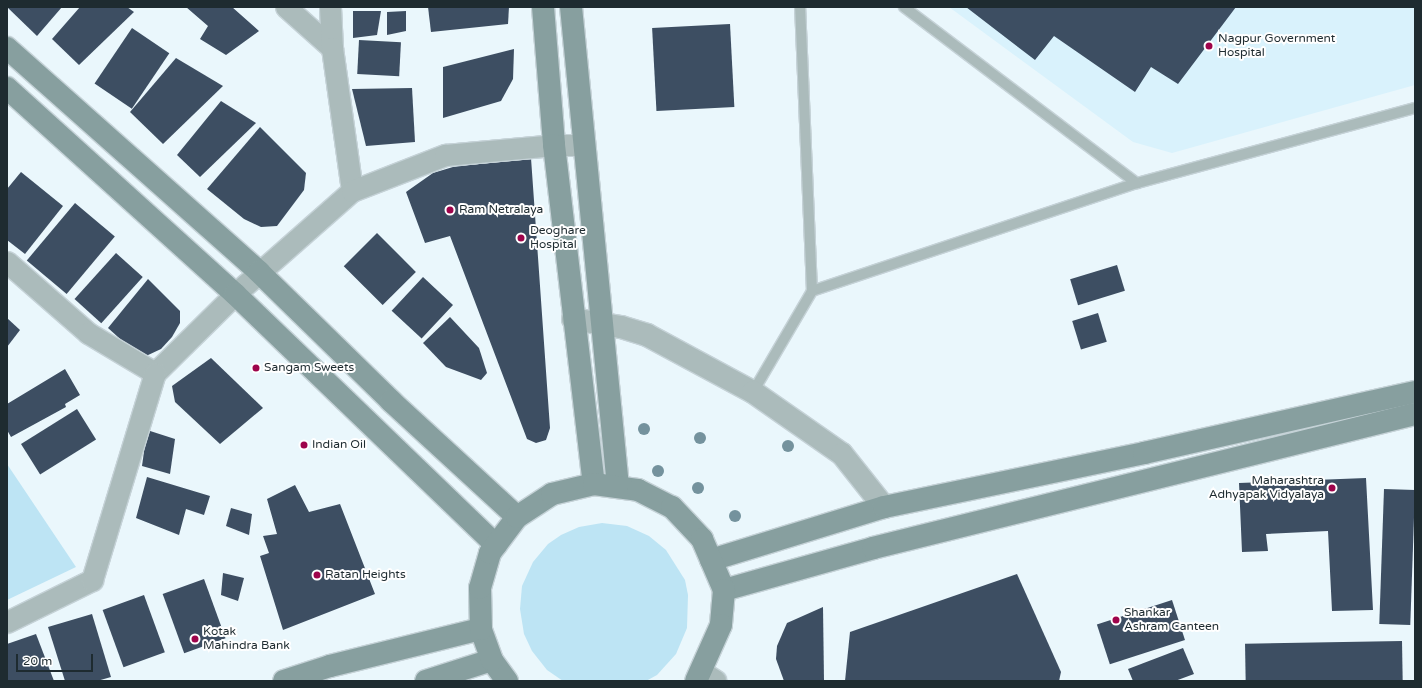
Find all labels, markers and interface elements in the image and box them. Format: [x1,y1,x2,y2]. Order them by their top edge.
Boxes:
place label: Nagpur Government Hospital [1218,32,1335,60]
marker: Nagpur Government Hospital [1203,40,1215,52]
place label: Ram Netralaya [459,203,543,217]
marker: Ram Netralaya [444,204,456,216]
place label: Deoghare Hospital [530,224,586,252]
marker: Deoghare Hospital [515,232,527,244]
place label: Sangam Sweets [264,361,354,375]
marker: Sangam Sweets [251,363,261,373]
place label: Indian Oil [312,438,366,452]
marker: Indian Oil [299,440,309,450]
place label: Maharashtra Adhyapak Vidyalaya [1209,474,1324,502]
marker: Maharashtra Adhyapak Vidyalaya [1327,483,1337,493]
place label: Ratan Heights [325,568,406,582]
marker: Ratan Heights [312,570,322,580]
place label: Shankar Ashram Canteen [1124,606,1219,634]
marker: Shankar Ashram Canteen [1111,615,1121,625]
place label: Kotak Mahindra Bank [203,625,290,653]
marker: Kotak Mahindra Bank [190,634,200,644]
scale bar [18,646,95,672]
text: 20 m [23,654,52,668]

